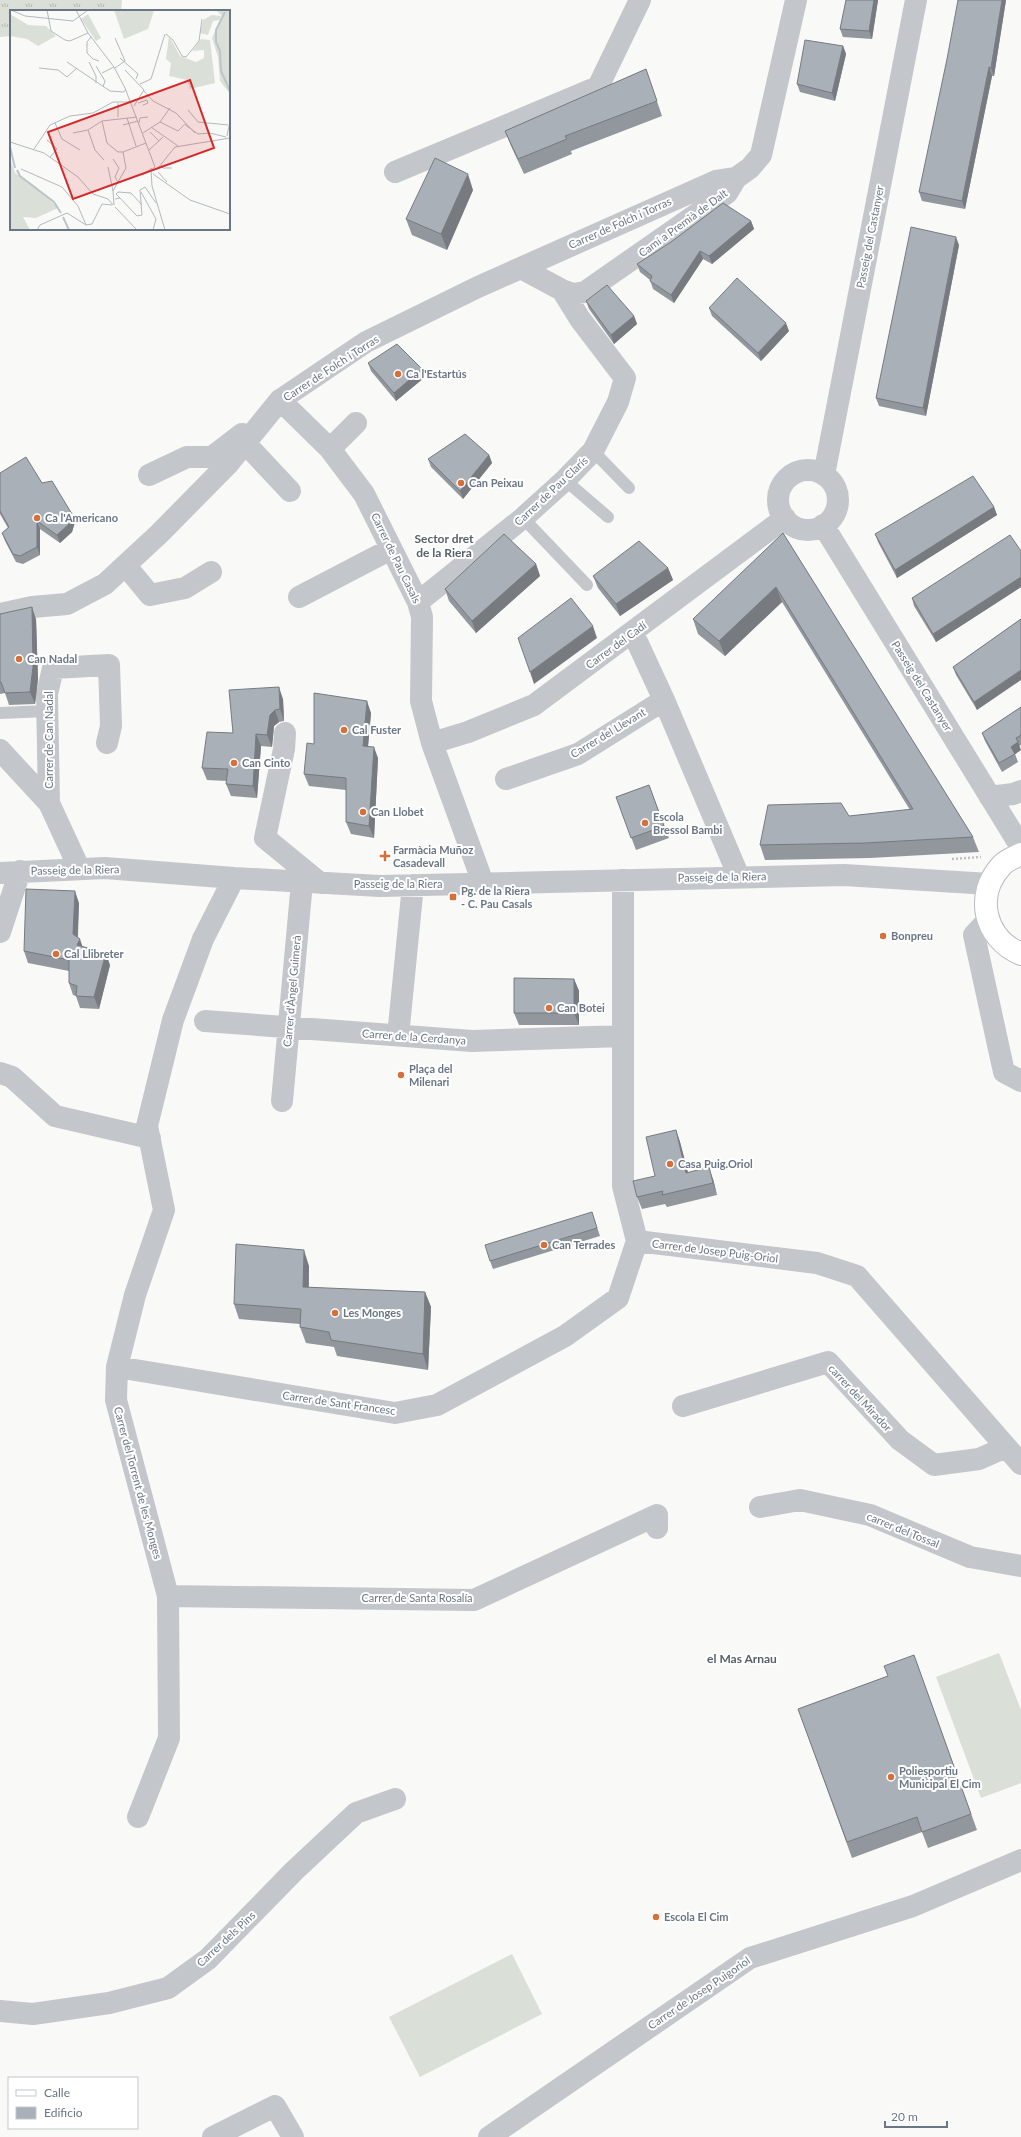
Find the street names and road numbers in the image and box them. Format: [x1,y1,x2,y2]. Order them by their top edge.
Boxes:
street label: Passeig del Castanyer [853,185,886,289]
street label: Camí a Premià de Dalt [636,186,730,259]
street label: Carrer de Folch i Torras [566,194,673,251]
street label: Carrer de Folch i Torras [281,332,381,403]
street label: Carrer de Pau Clarís [511,453,590,528]
street label: Carrer de Pau Casals [369,510,424,605]
street label: Carrer del Cadí [583,618,649,671]
street label: Passeig del Castanyer [889,638,956,733]
street label: Carrer de Can Nadal [42,691,55,789]
street label: Carrer del Llevant [568,705,648,760]
street label: Passeig de la Riera [31,862,119,877]
street label: Passeig de la Riera [678,869,766,884]
street label: Passeig de la Riera [354,877,442,890]
street label: Carrer d'Àngel Guimerà [280,935,303,1047]
street label: Carrer de la Cerdanya [362,1026,466,1047]
street label: Carrer de Josep Puig-Oriol [651,1236,779,1265]
street label: carrer del Mirador [826,1361,895,1434]
street label: Carrer de Sant Francesc [282,1388,397,1417]
street label: Carrer del Torrent de les Monges [112,1405,165,1561]
street label: carrer del Tossal [865,1509,941,1550]
street label: Carrer de Santa Rosalía [361,1591,473,1604]
street label: Carrer dels Pins [194,1908,258,1969]
street label: Carrer de Josep Puigoriol [645,1954,752,2032]

